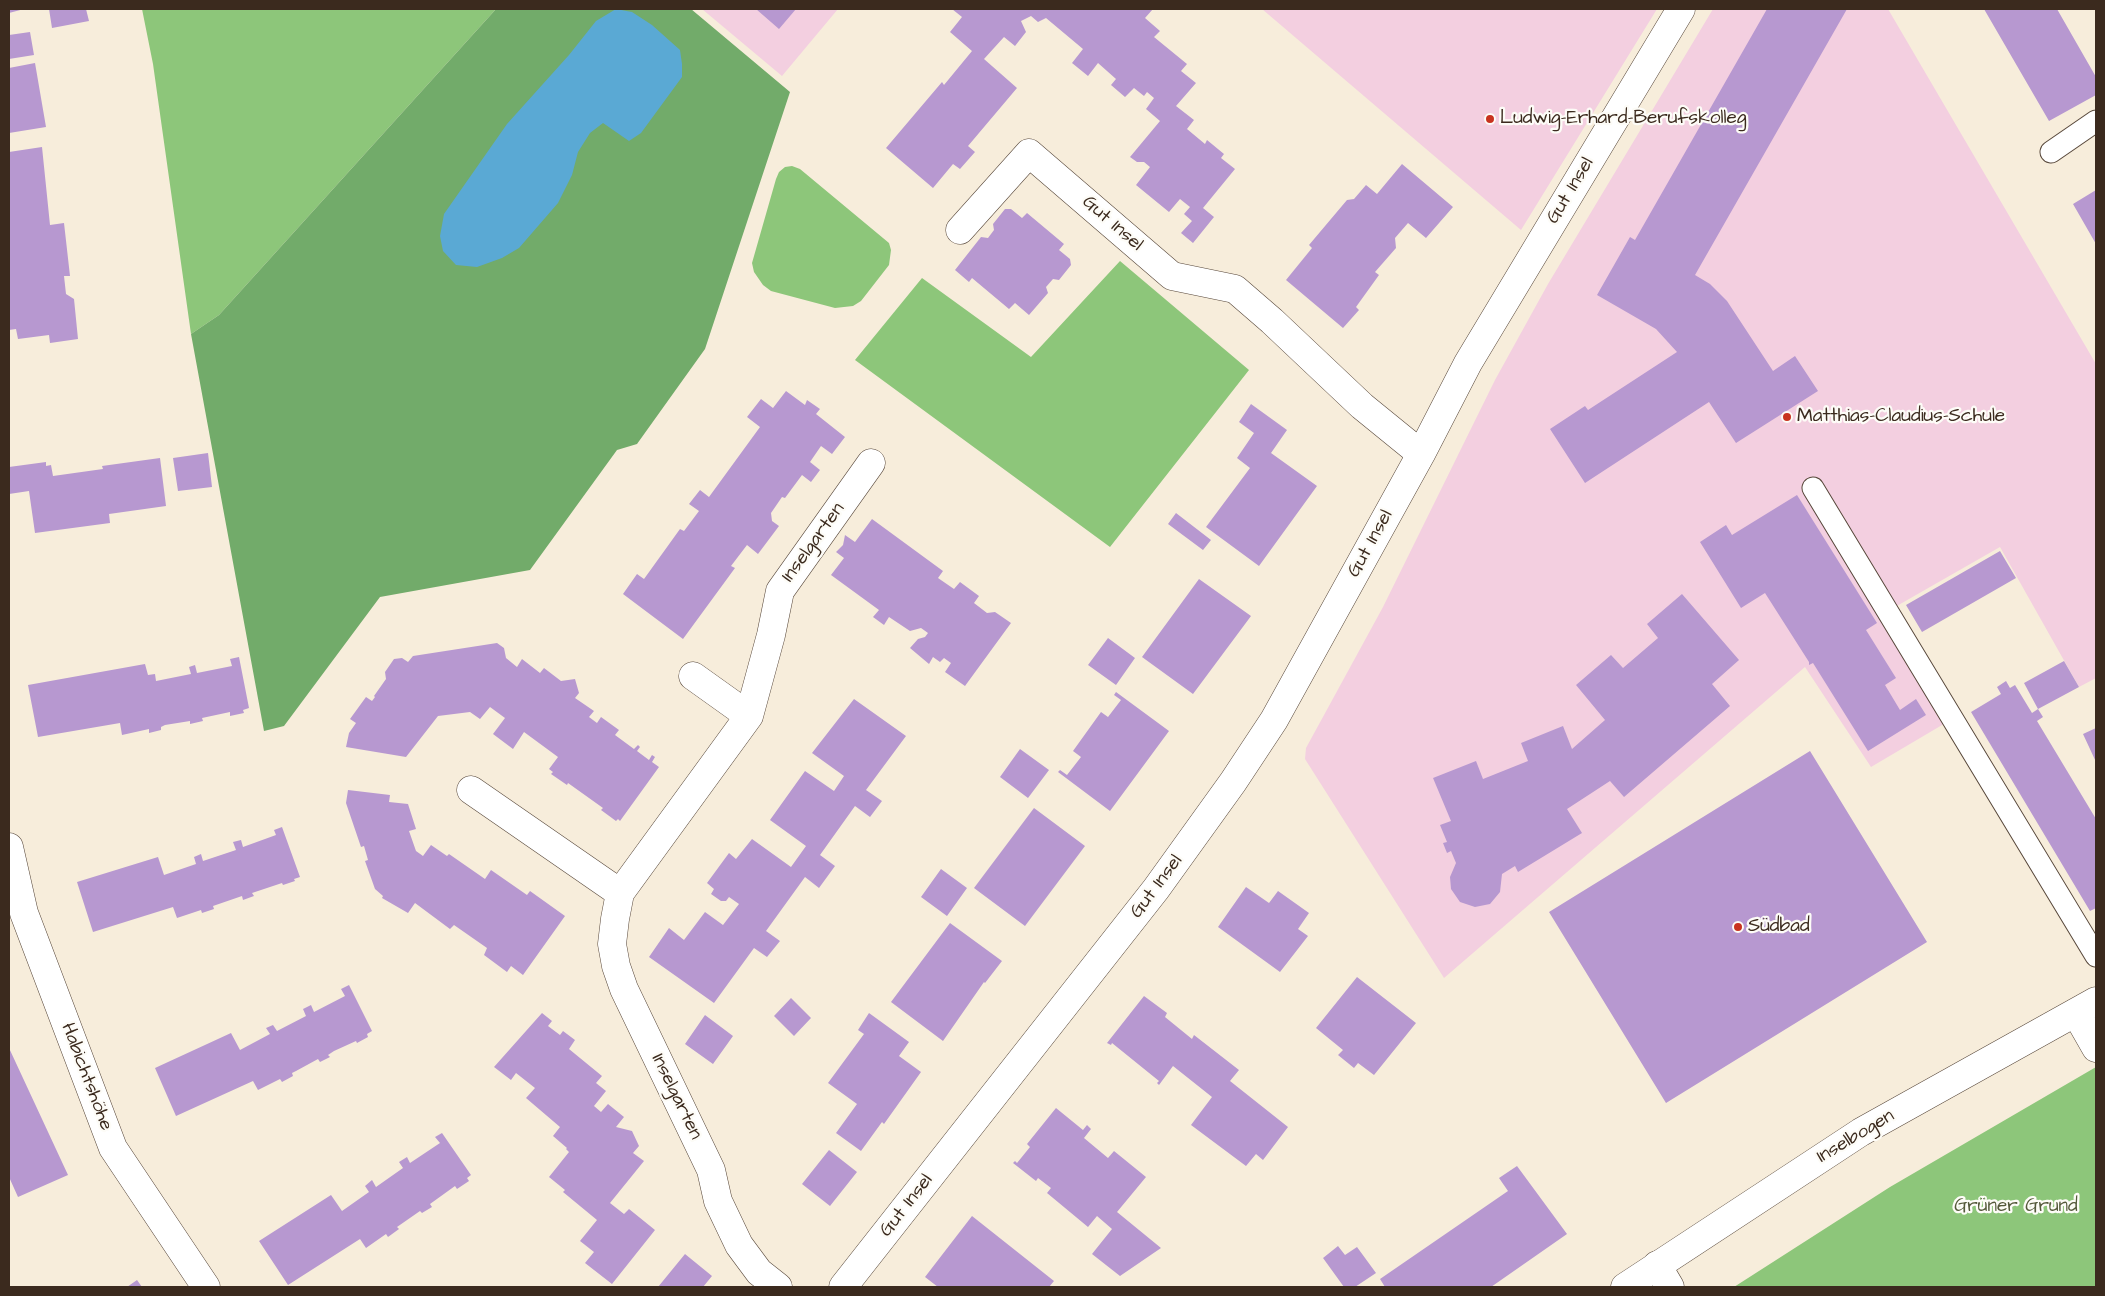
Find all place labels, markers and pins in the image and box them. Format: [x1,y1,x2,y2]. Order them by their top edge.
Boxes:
place label: Ludwig-Erhard-Berufskolleg [1500,108,1747,130]
marker: Ludwig-Erhard-Berufskolleg [1484,113,1496,125]
place label: Matthias-Claudius-Schule [1797,406,2005,428]
marker: Matthias-Claudius-Schule [1781,411,1793,423]
place label: Südbad [1748,916,1810,938]
marker: Südbad [1732,921,1744,933]

